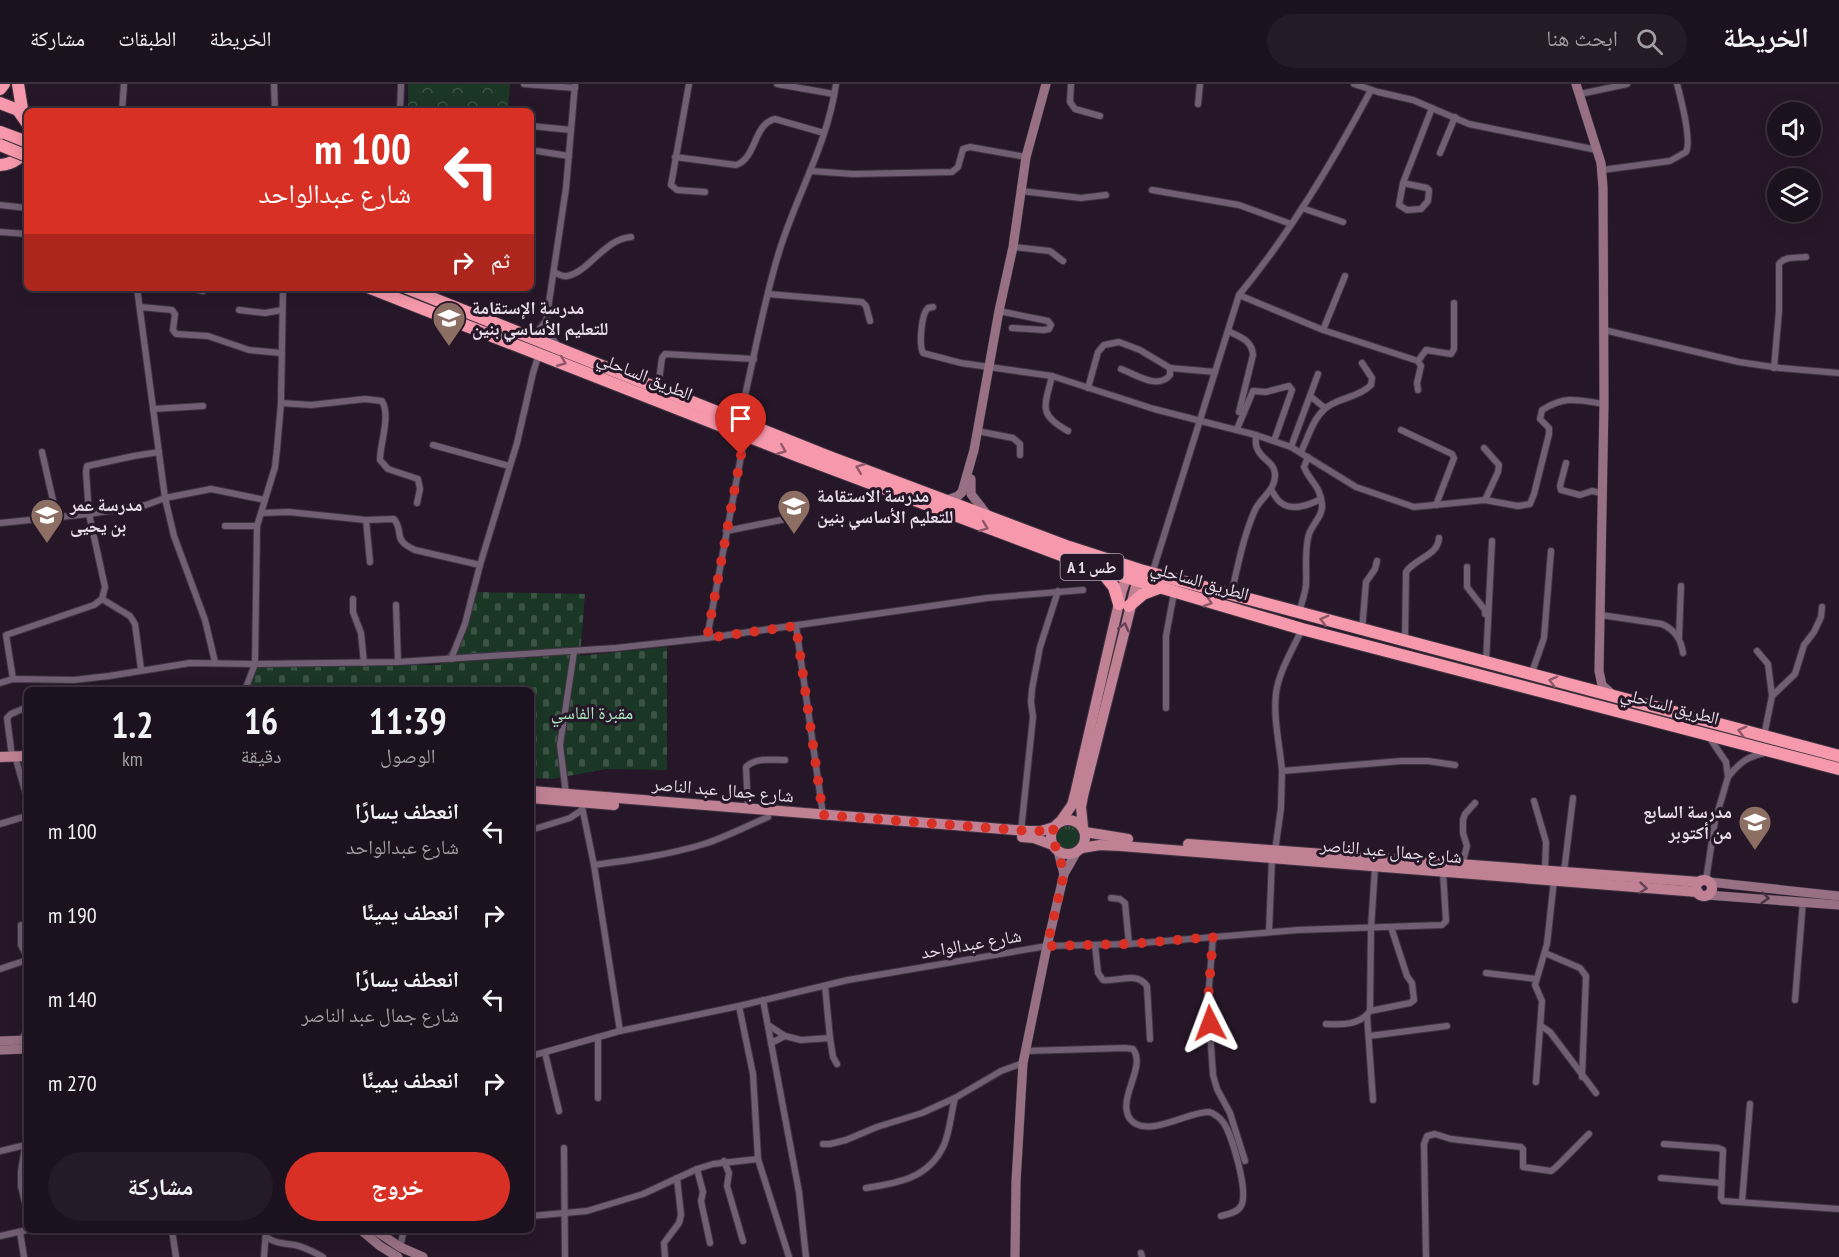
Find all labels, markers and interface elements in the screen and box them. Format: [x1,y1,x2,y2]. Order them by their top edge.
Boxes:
search box [1267,14,1687,68]
text: الخريطة [1723,18,1809,55]
text: ابحث هنا [1546,24,1618,52]
text: مشاركة [30,25,85,52]
text: الطبقات [118,25,177,52]
text: الخريطة [210,25,271,52]
icon: search [1633,25,1666,58]
map controls [1767,102,1821,222]
button: sound [1767,102,1821,156]
text: 100 m [314,121,411,176]
icon: left [432,132,510,210]
button: layers [1767,168,1821,222]
text: شارع عبدالواحد [258,176,411,210]
icon: right [446,246,479,279]
text: ثم [491,246,510,274]
place label: مدرسة اﻹستقامة للتعليم اﻷساسي بنين [472,296,608,343]
school or university icon: مدرسة اﻹستقامة للتعليم اﻷساسي بنين [431,300,467,347]
street label: الطريق الساحلي [593,346,696,408]
one-way arrow [556,355,567,367]
pin [715,393,766,455]
icon: arrive [724,402,757,435]
one-way arrow [776,442,787,455]
one-way arrow [855,463,866,475]
place label: مدرسة الاستقامة للتعليم الأساسي بنين [817,484,953,531]
school or university icon: مدرسة الاستقامة للتعليم الأساسي بنين [776,488,812,535]
place label: مدرسة عمر بن يحيى [69,493,143,537]
school or university icon: مدرسة عمر بن يحيى [29,497,65,544]
one-way arrow [978,520,989,532]
road number: A 1 طس [1060,554,1124,580]
street label: الطريق الساحلي [1147,556,1252,609]
one-way arrow [1202,595,1213,607]
one-way arrow [1319,615,1329,628]
one-way arrow [1117,622,1130,632]
one-way arrow [1548,676,1559,688]
street label: الطريق الساحلي [1617,681,1722,733]
text: 16 [244,697,278,744]
text: 11:39 [369,697,447,744]
text: 1.2 [111,701,153,748]
park label: مقبرة الفاسي [551,701,633,728]
one-way arrow [1737,725,1747,738]
text: دقيقة [241,743,281,769]
text: الوصول [380,743,435,769]
text: km [122,746,143,772]
street label: شارع جمال عبد الناصر [650,772,795,807]
text: انعطف يسارًا [355,797,459,825]
place label: مدرسة السابع من أكتوبر [1643,800,1732,844]
school or university icon: مدرسة السابع من أكتوبر [1737,804,1773,851]
icon: left [477,815,510,848]
text: 100 m [48,817,97,845]
street label: شارع جمال عبد الناصر [1318,833,1463,868]
text: شارع عبدالواحد [346,834,459,860]
one-way arrow [1638,881,1647,894]
one-way arrow [1761,892,1770,905]
text: انعطف يمينًا [361,898,459,926]
icon: right [477,899,510,932]
text: 190 m [48,901,97,929]
street label: شارع عبدالواحد [919,923,1023,964]
text: انعطف يسارًا [355,965,459,993]
icon: left [477,983,510,1016]
text: 140 m [48,985,97,1013]
position arrow [1178,991,1242,1055]
text: شارع جمال عبد الناصر [301,1002,459,1028]
text: انعطف يمينًا [361,1066,459,1094]
icon: right [477,1067,510,1100]
text: 270 m [48,1069,97,1097]
button: مشاركة [48,1152,273,1221]
button: خروج [285,1152,510,1221]

